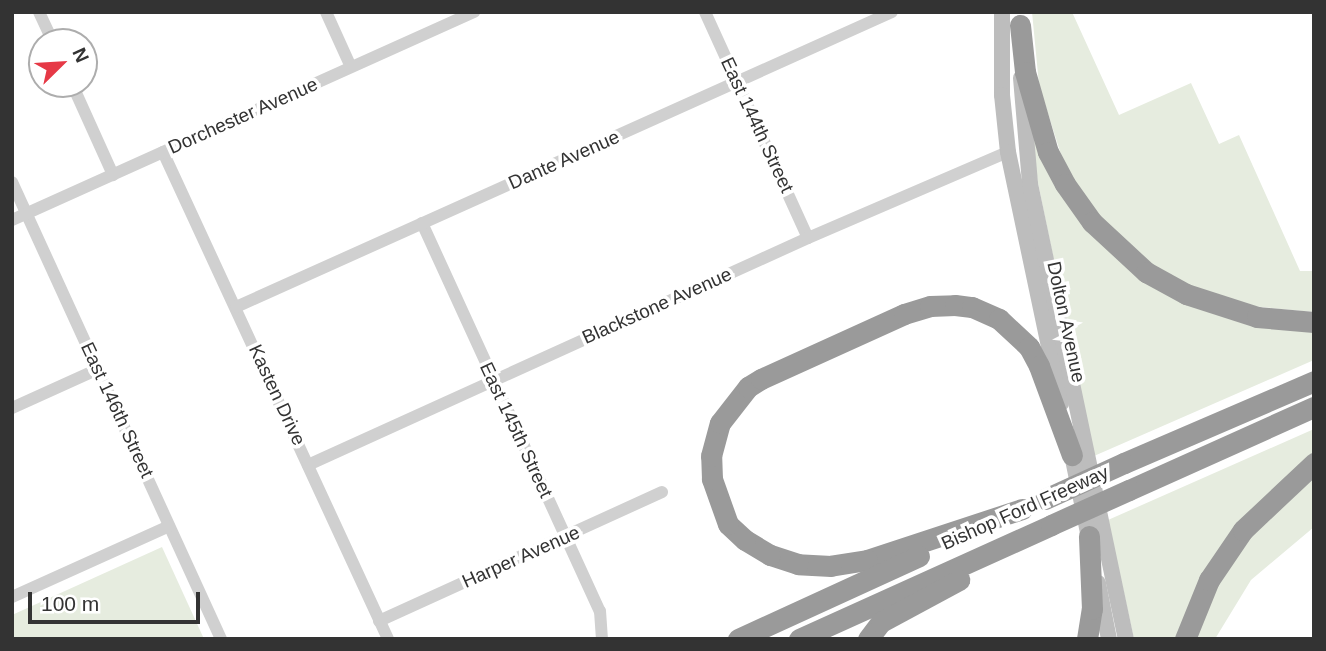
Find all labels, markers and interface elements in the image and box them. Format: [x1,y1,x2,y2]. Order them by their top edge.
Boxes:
north arrow [28,28,98,98]
text: N [68,45,93,66]
street label: East 144th Street [716,54,798,196]
street label: Dorchester Avenue [164,73,322,159]
street label: Dante Avenue [505,125,623,195]
street label: Dolton Avenue [1042,259,1090,385]
street label: Blackstone Avenue [578,263,736,349]
street label: East 146th Street [76,339,158,481]
street label: Kasten Drive [244,341,310,449]
street label: East 145th Street [475,359,557,501]
street label: Bishop Ford Freeway [938,461,1112,555]
street label: Harper Avenue [458,521,584,593]
scale bar [32,578,203,622]
text: 100 m [41,592,99,615]

